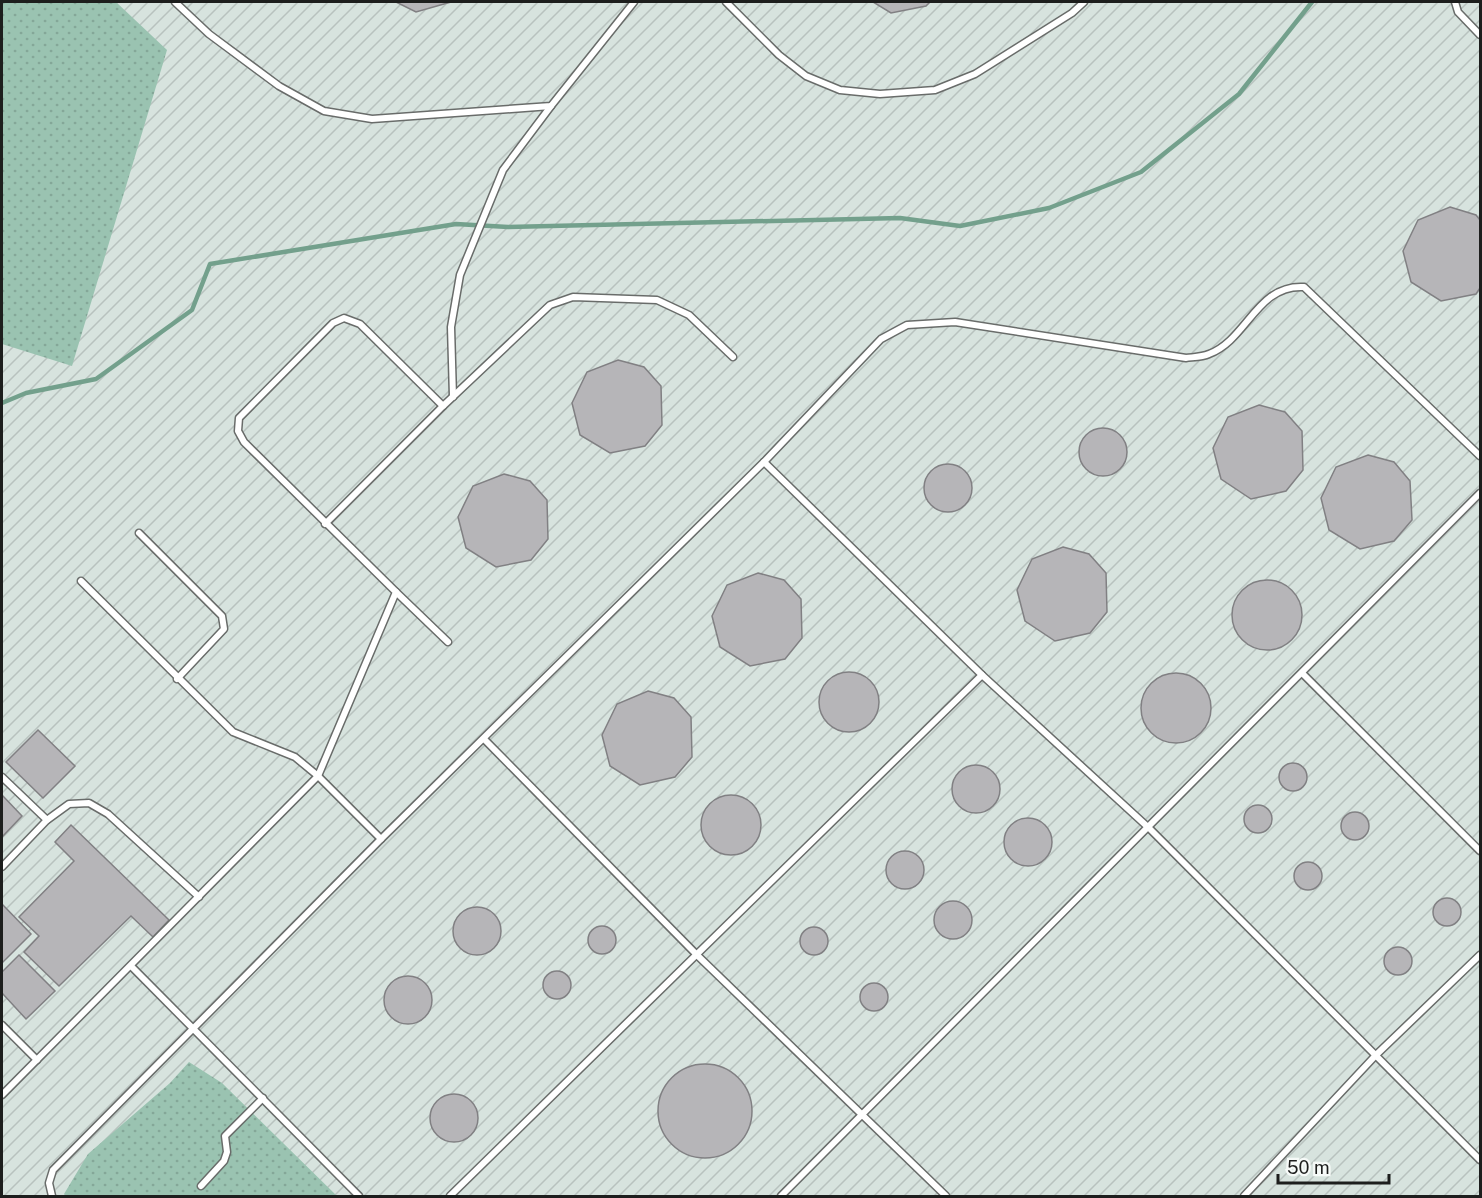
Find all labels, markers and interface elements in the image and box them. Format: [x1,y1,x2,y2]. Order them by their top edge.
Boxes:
scale bar [1278,1147,1389,1185]
text: 50 m [1287,1157,1330,1178]

